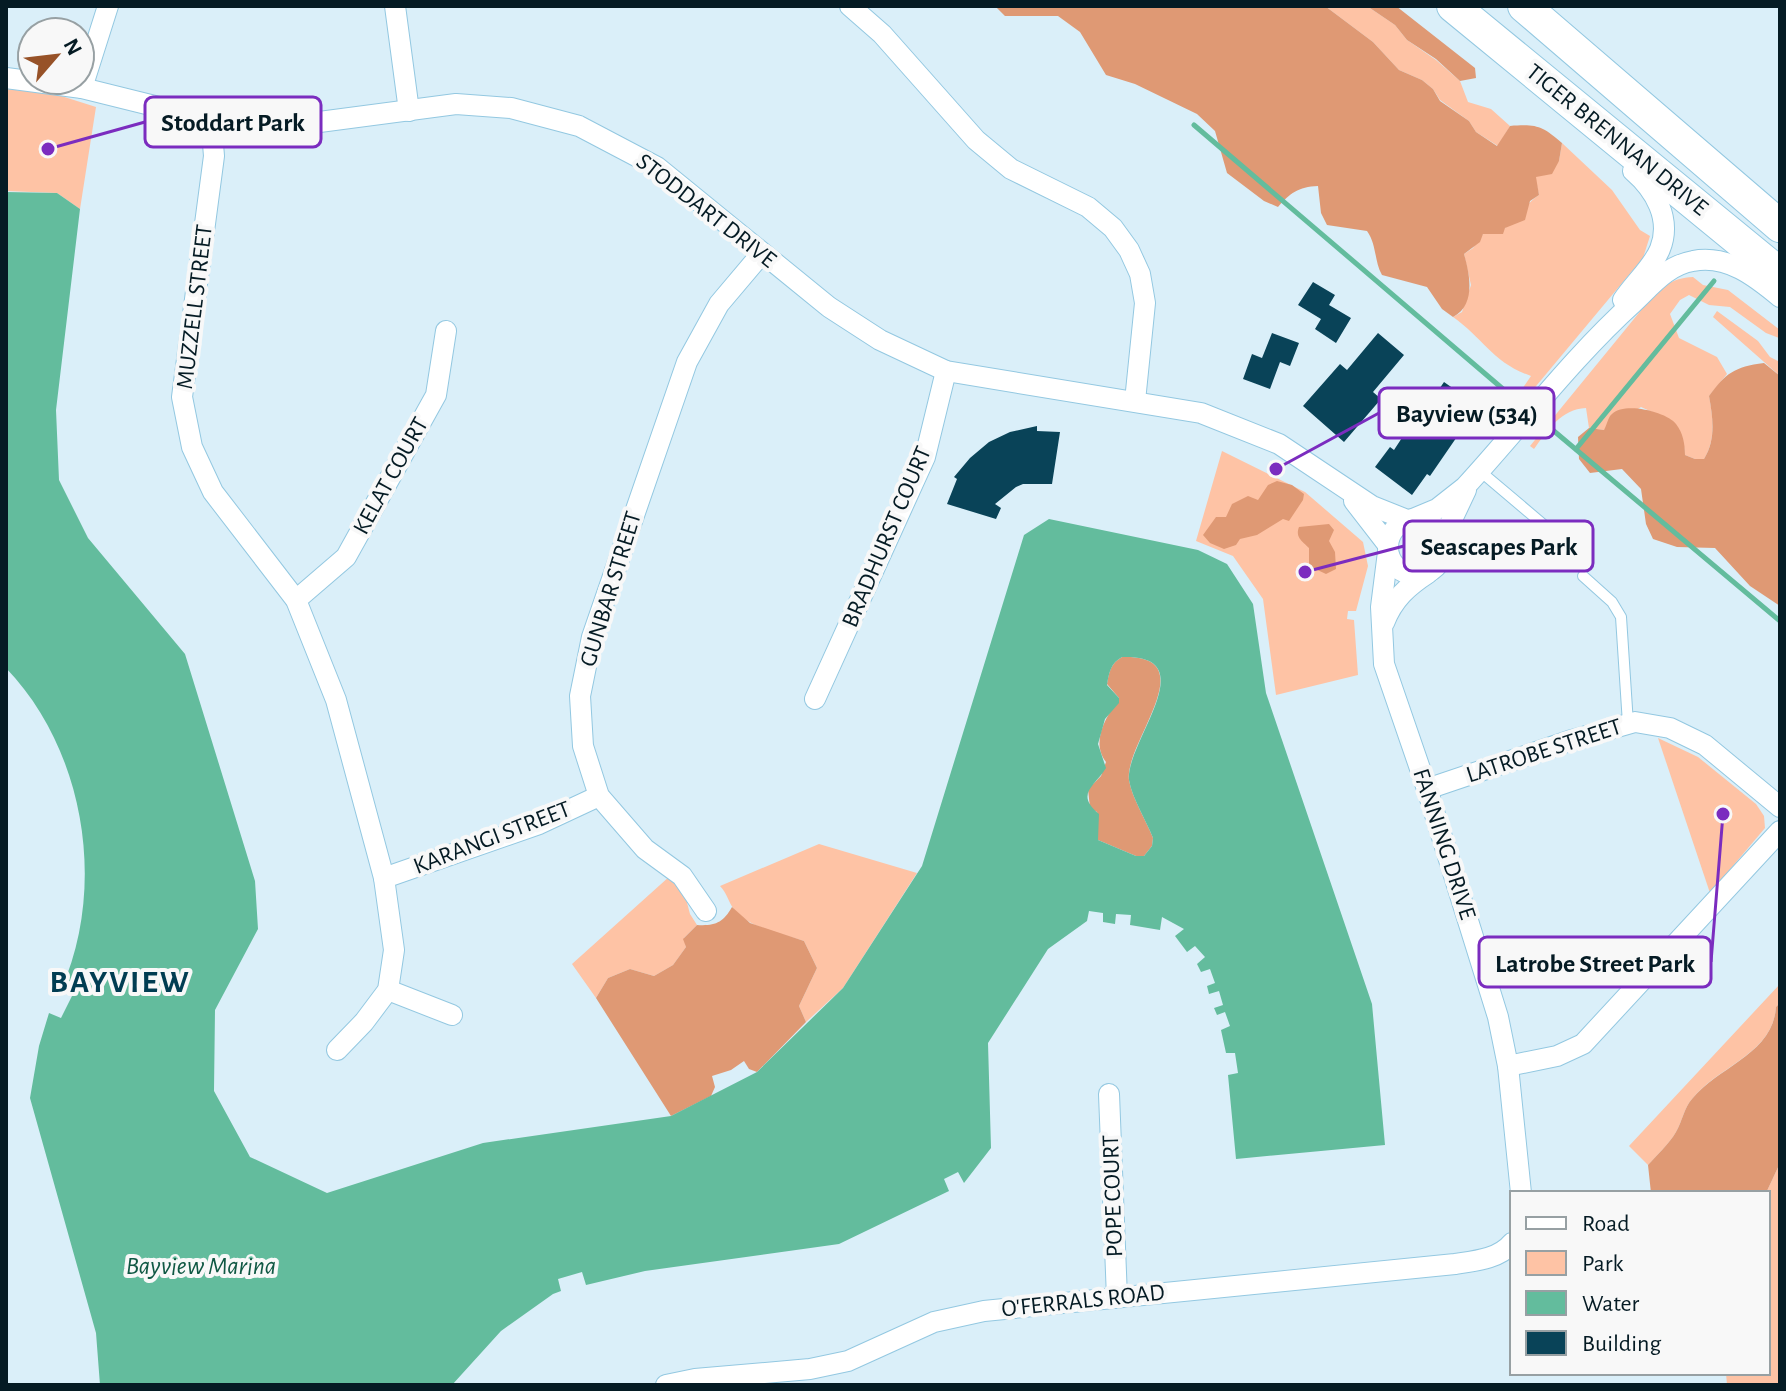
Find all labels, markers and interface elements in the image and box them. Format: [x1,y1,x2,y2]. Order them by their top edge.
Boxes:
north arrow [16,16,96,96]
text: N [59,35,86,59]
street label: TIGER BRENNAN DRIVE [1522,60,1713,221]
callout: Stoddart Park [145,97,321,147]
text: Stoddart Park [161,110,305,136]
street label: STODDART DRIVE [632,149,781,273]
street label: MUZZELL STREET [173,223,217,391]
callout: Bayview (534) [1379,388,1554,438]
text: Bayview (534) [1396,401,1538,427]
street label: KELAT COURT [349,413,433,539]
street label: BRADHURST COURT [838,443,936,631]
street label: GUNBAR STREET [576,508,646,669]
callout: Seascapes Park [1404,521,1593,571]
text: Seascapes Park [1420,534,1578,560]
street label: LATROBE STREET [1463,714,1625,787]
street label: FANNING DRIVE [1408,766,1480,923]
street label: KARANGI STREET [410,797,574,879]
callout: Latrobe Street Park [1479,937,1711,987]
text: Latrobe Street Park [1495,951,1695,977]
district label: BAYVIEW [49,966,191,998]
street label: POPE COURT [1099,1134,1127,1258]
legend [1510,1191,1770,1375]
text: Road [1582,1212,1630,1236]
text: Park [1582,1252,1623,1276]
water label: Bayview Marina [126,1253,276,1279]
street label: O'FERRALS ROAD [1000,1280,1166,1322]
text: Water [1582,1292,1640,1316]
text: Building [1582,1332,1661,1356]

